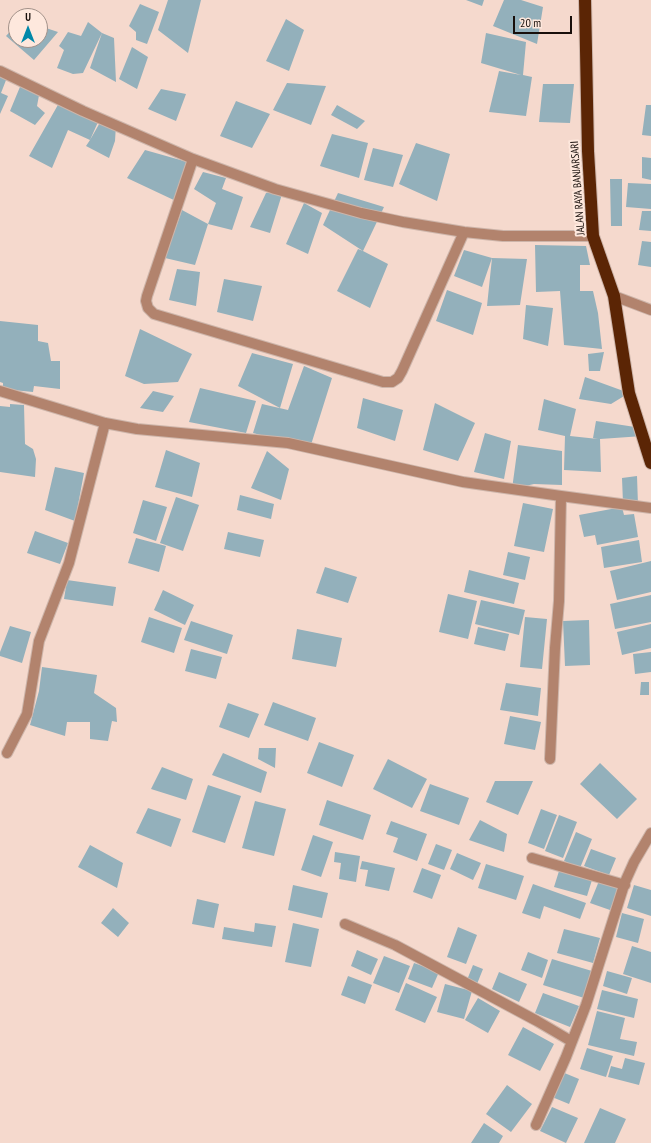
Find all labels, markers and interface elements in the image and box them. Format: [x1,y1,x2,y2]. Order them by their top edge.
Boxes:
north arrow [8,8,48,48]
scale bar [515,8,574,34]
text: U [25,10,31,24]
text: 20 m [520,15,541,30]
street label: JALAN RAYA BANJARSARI [568,140,588,236]

